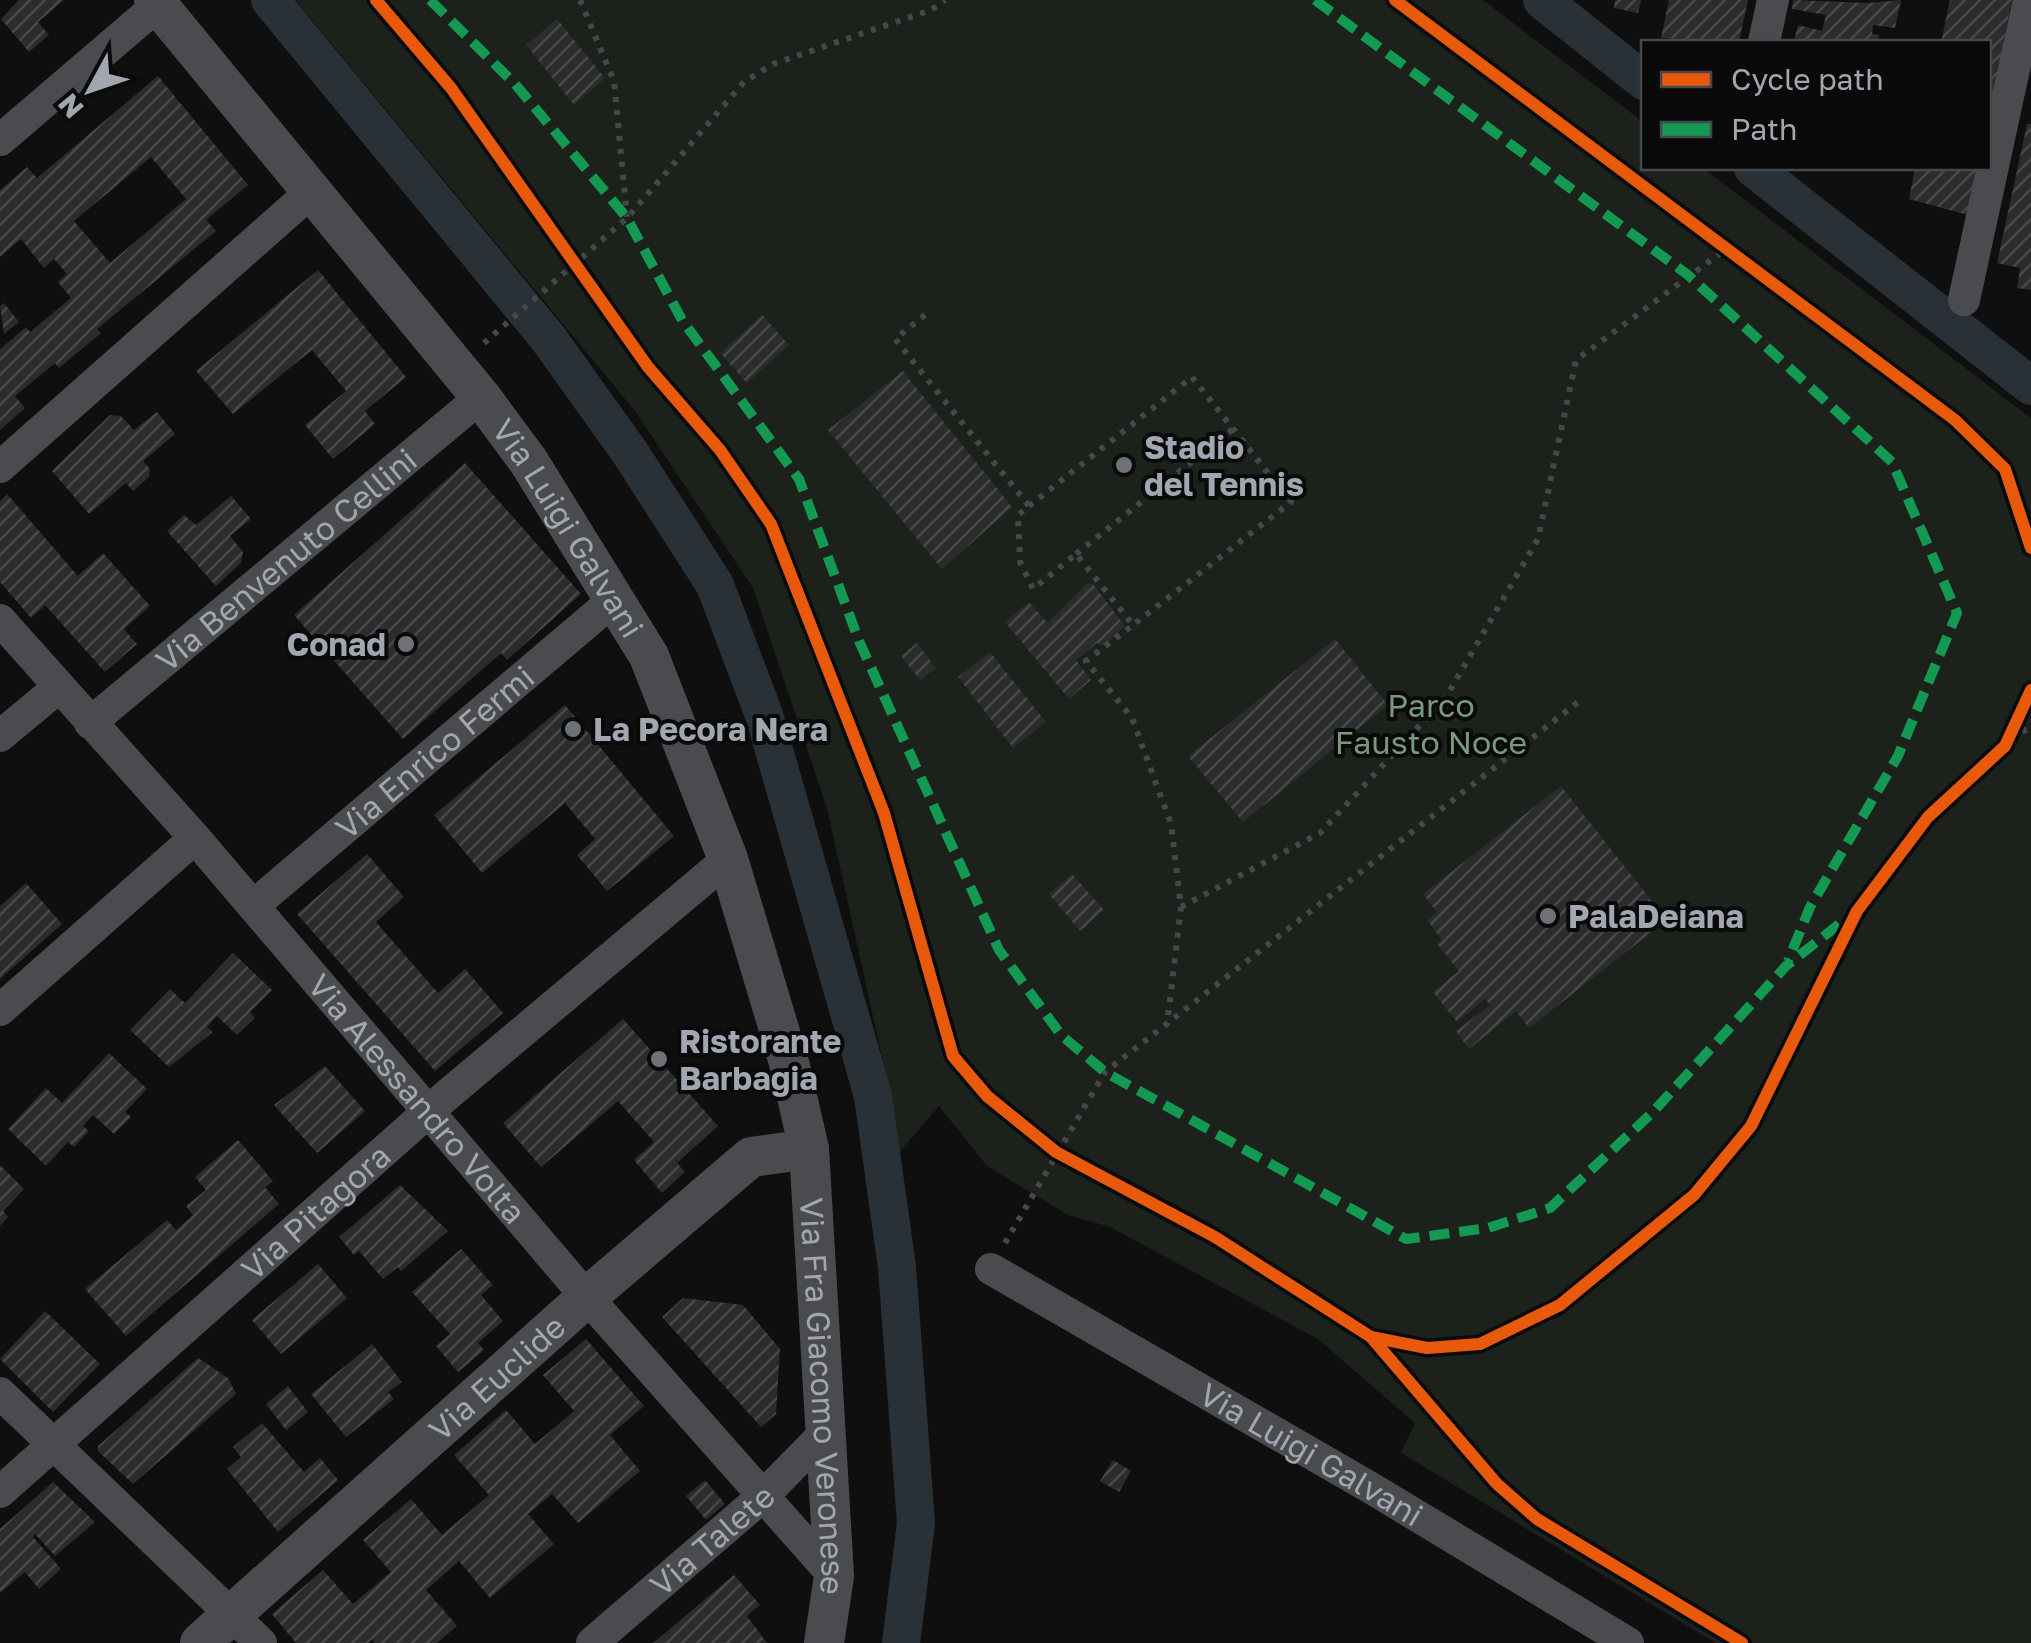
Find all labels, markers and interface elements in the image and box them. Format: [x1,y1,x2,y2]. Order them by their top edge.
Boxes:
north arrow [40,40,140,140]
legend [1641,40,1991,170]
text: Cycle path [1731,61,1884,97]
text: N [51,88,90,125]
text: Path [1731,111,1797,147]
street label: Via Luigi Galvani [485,411,652,644]
place label: Stadio del Tennis [1144,428,1304,503]
street label: Via Benvenuto Cellini [148,440,424,679]
marker: Stadio del Tennis [1113,454,1135,476]
place label: Conad [286,625,386,663]
marker: Conad [395,633,417,655]
street label: Via Enrico Fermi [328,657,541,847]
park label: Parco Fausto Noce [1335,686,1527,761]
place label: La Pecora Nera [593,710,828,748]
marker: La Pecora Nera [562,718,584,740]
place label: PalaDeiana [1568,897,1744,935]
marker: PalaDeiana [1537,905,1559,927]
street label: Via Alessandro Volta [300,966,534,1231]
place label: Ristorante Barbagia [679,1022,841,1097]
marker: Ristorante Barbagia [648,1048,670,1070]
street label: Via Pitagora [233,1136,398,1288]
street label: Via Fra Giacomo Veronese [793,1196,853,1598]
street label: Via Euclide [421,1307,573,1448]
street label: Via Luigi Galvani [1193,1374,1430,1534]
street label: Via Talete [642,1477,782,1604]

